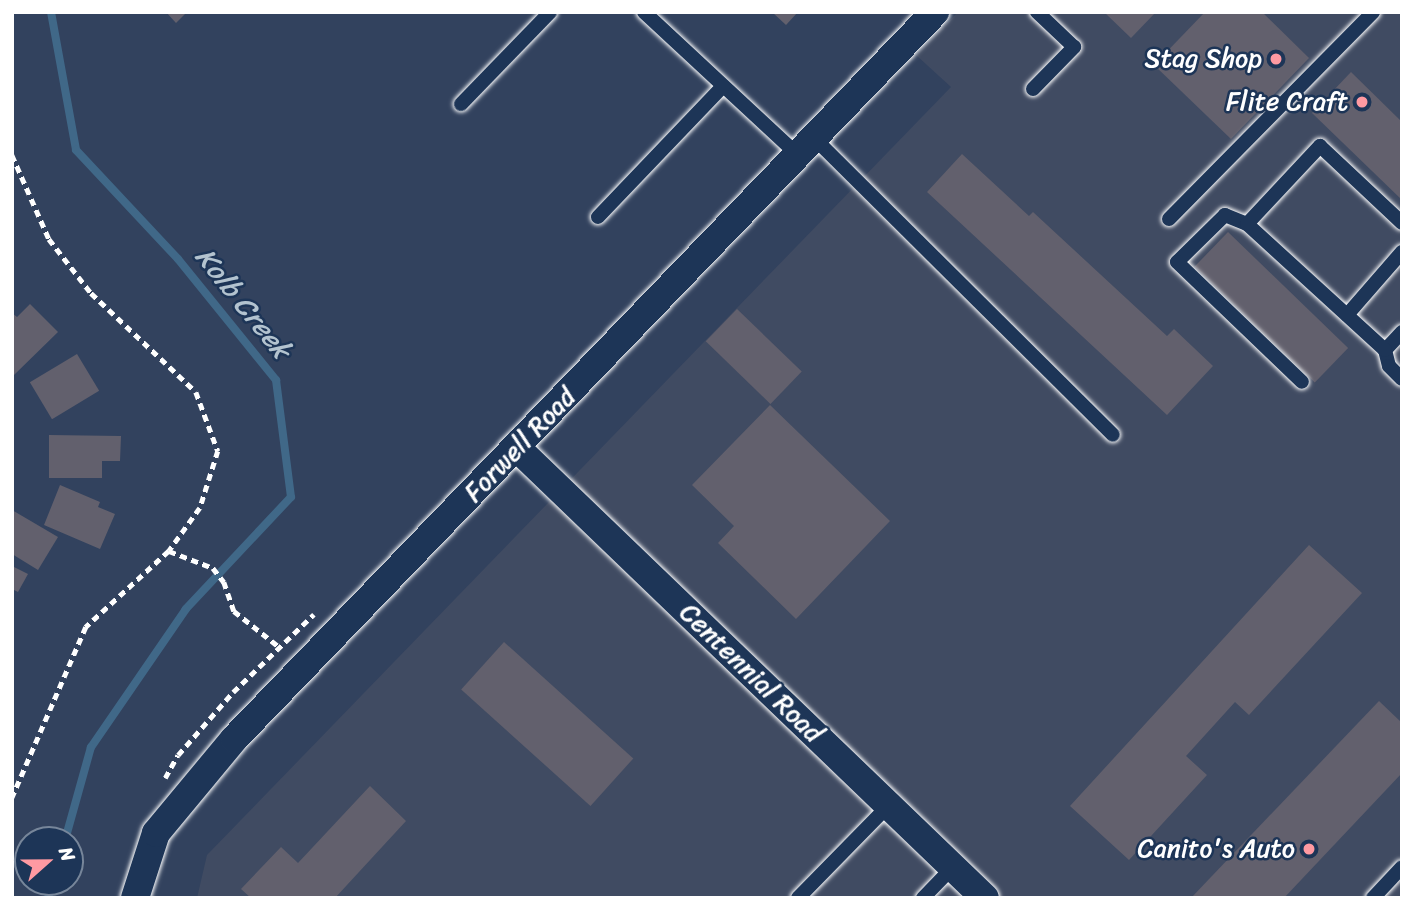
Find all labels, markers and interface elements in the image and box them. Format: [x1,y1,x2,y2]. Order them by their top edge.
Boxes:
place label: Stag Shop [1144,43,1262,75]
marker: Stag Shop [1268,51,1284,67]
place label: Flite Craft [1226,86,1348,118]
marker: Flite Craft [1354,94,1370,110]
water label: Kolb Creek [188,240,298,366]
street label: Forwell Road [458,381,582,509]
street label: Centennial Road [673,597,829,749]
north arrow [14,826,84,896]
place label: Canito's Auto [1138,833,1295,865]
marker: Canito's Auto [1301,841,1317,857]
text: N [49,842,85,866]

